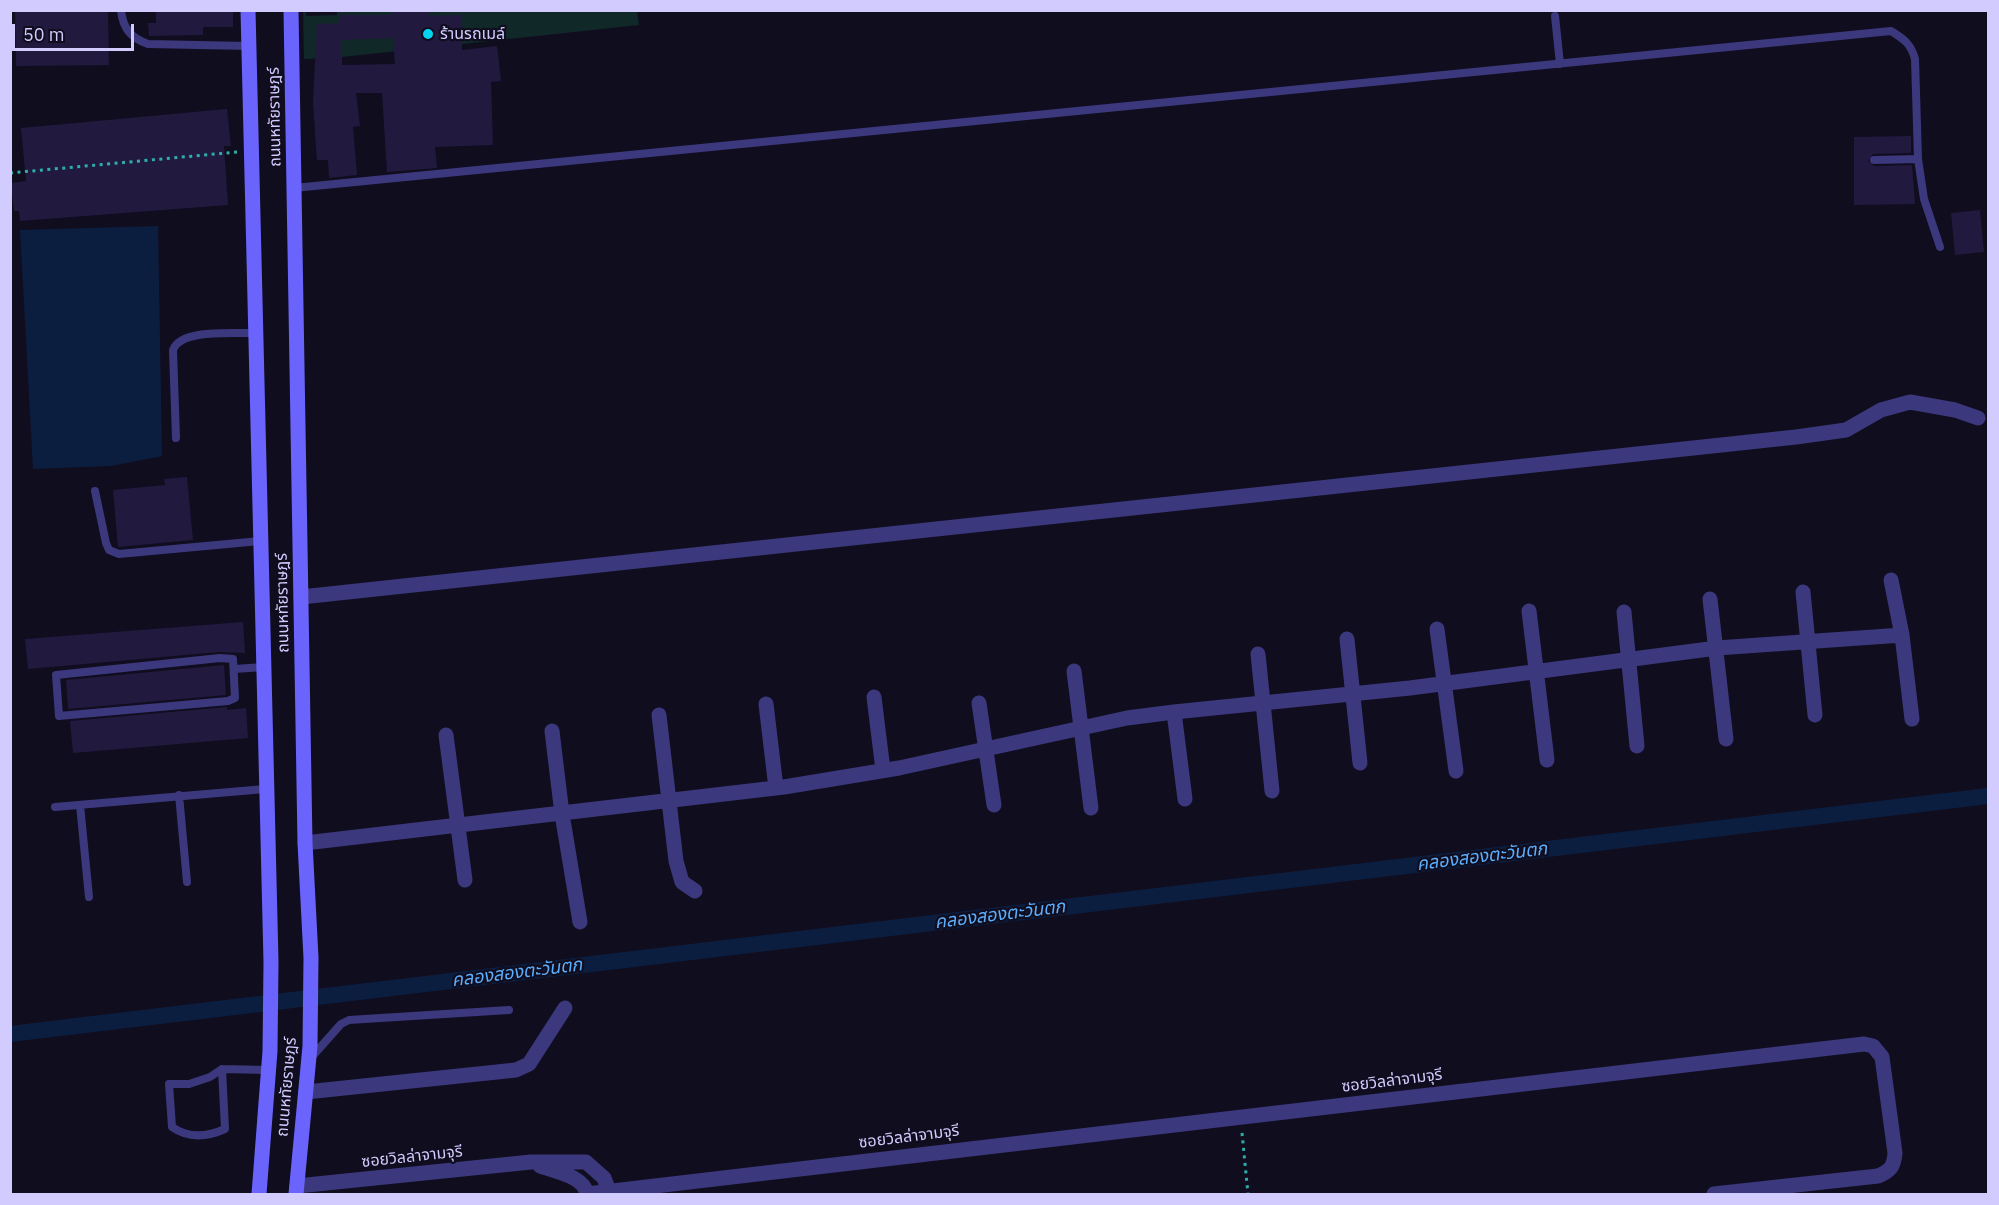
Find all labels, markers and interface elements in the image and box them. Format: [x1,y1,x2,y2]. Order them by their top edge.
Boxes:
scale bar [15,12,136,50]
text: 50 m [23,23,65,46]
place label: ร้านรถเมล์ [440,24,505,44]
marker: ร้านรถเมล์ [421,27,435,41]
street label: ถนนหทัยราษฎร์ [265,67,285,167]
street label: ถนนหทัยราษฎร์ [273,553,293,653]
water label: คลองสองตะวันตก [1416,838,1548,876]
water label: คลองสองตะวันตก [934,896,1066,934]
water label: คลองสองตะวันตก [451,954,583,992]
street label: ถนนหทัยราษฎร์ [273,1036,301,1138]
street label: ซอยวิลล่าจามจุรี [1341,1065,1443,1097]
street label: ซอยวิลล่าจามจุรี [858,1121,960,1153]
street label: ซอยวิลล่าจามจุรี [361,1142,463,1172]

